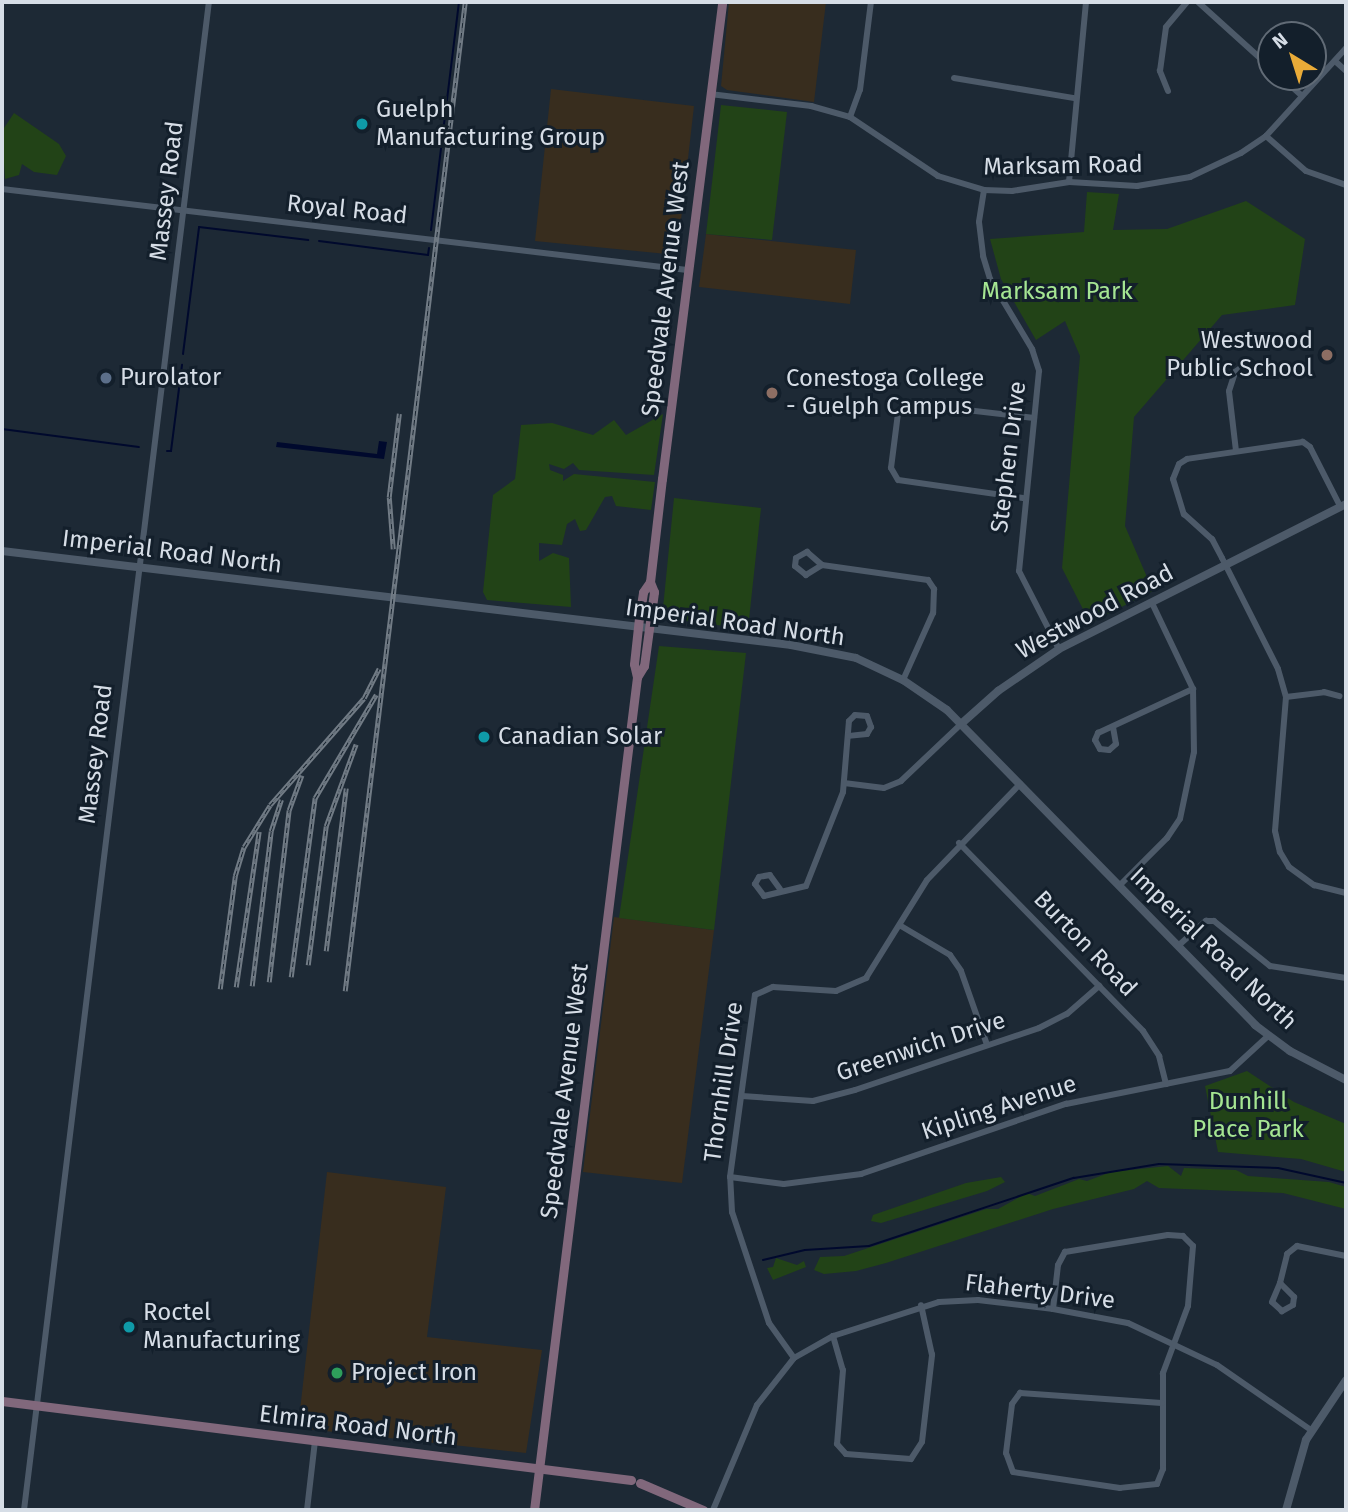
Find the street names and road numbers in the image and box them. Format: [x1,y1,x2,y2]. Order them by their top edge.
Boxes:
street label: Massey Road [144,120,190,262]
street label: Marksam Road [983,150,1143,182]
street label: Speedvale Avenue West [636,160,696,418]
street label: Royal Road [285,189,409,231]
street label: Stephen Drive [985,380,1033,534]
street label: Imperial Road North [60,524,284,580]
street label: Westwood Road [1011,558,1179,666]
street label: Imperial Road North [623,593,847,653]
street label: Massey Road [73,683,119,825]
street label: Imperial Road North [1123,862,1303,1036]
street label: Burton Road [1027,885,1143,1003]
street label: Speedvale Avenue West [535,962,595,1220]
street label: Thornhill Drive [699,1000,749,1164]
street label: Greenwich Drive [833,1006,1009,1088]
street label: Kipling Avenue [918,1069,1080,1147]
street label: Flaherty Drive [963,1269,1117,1315]
street label: Elmira Road North [257,1400,459,1452]

